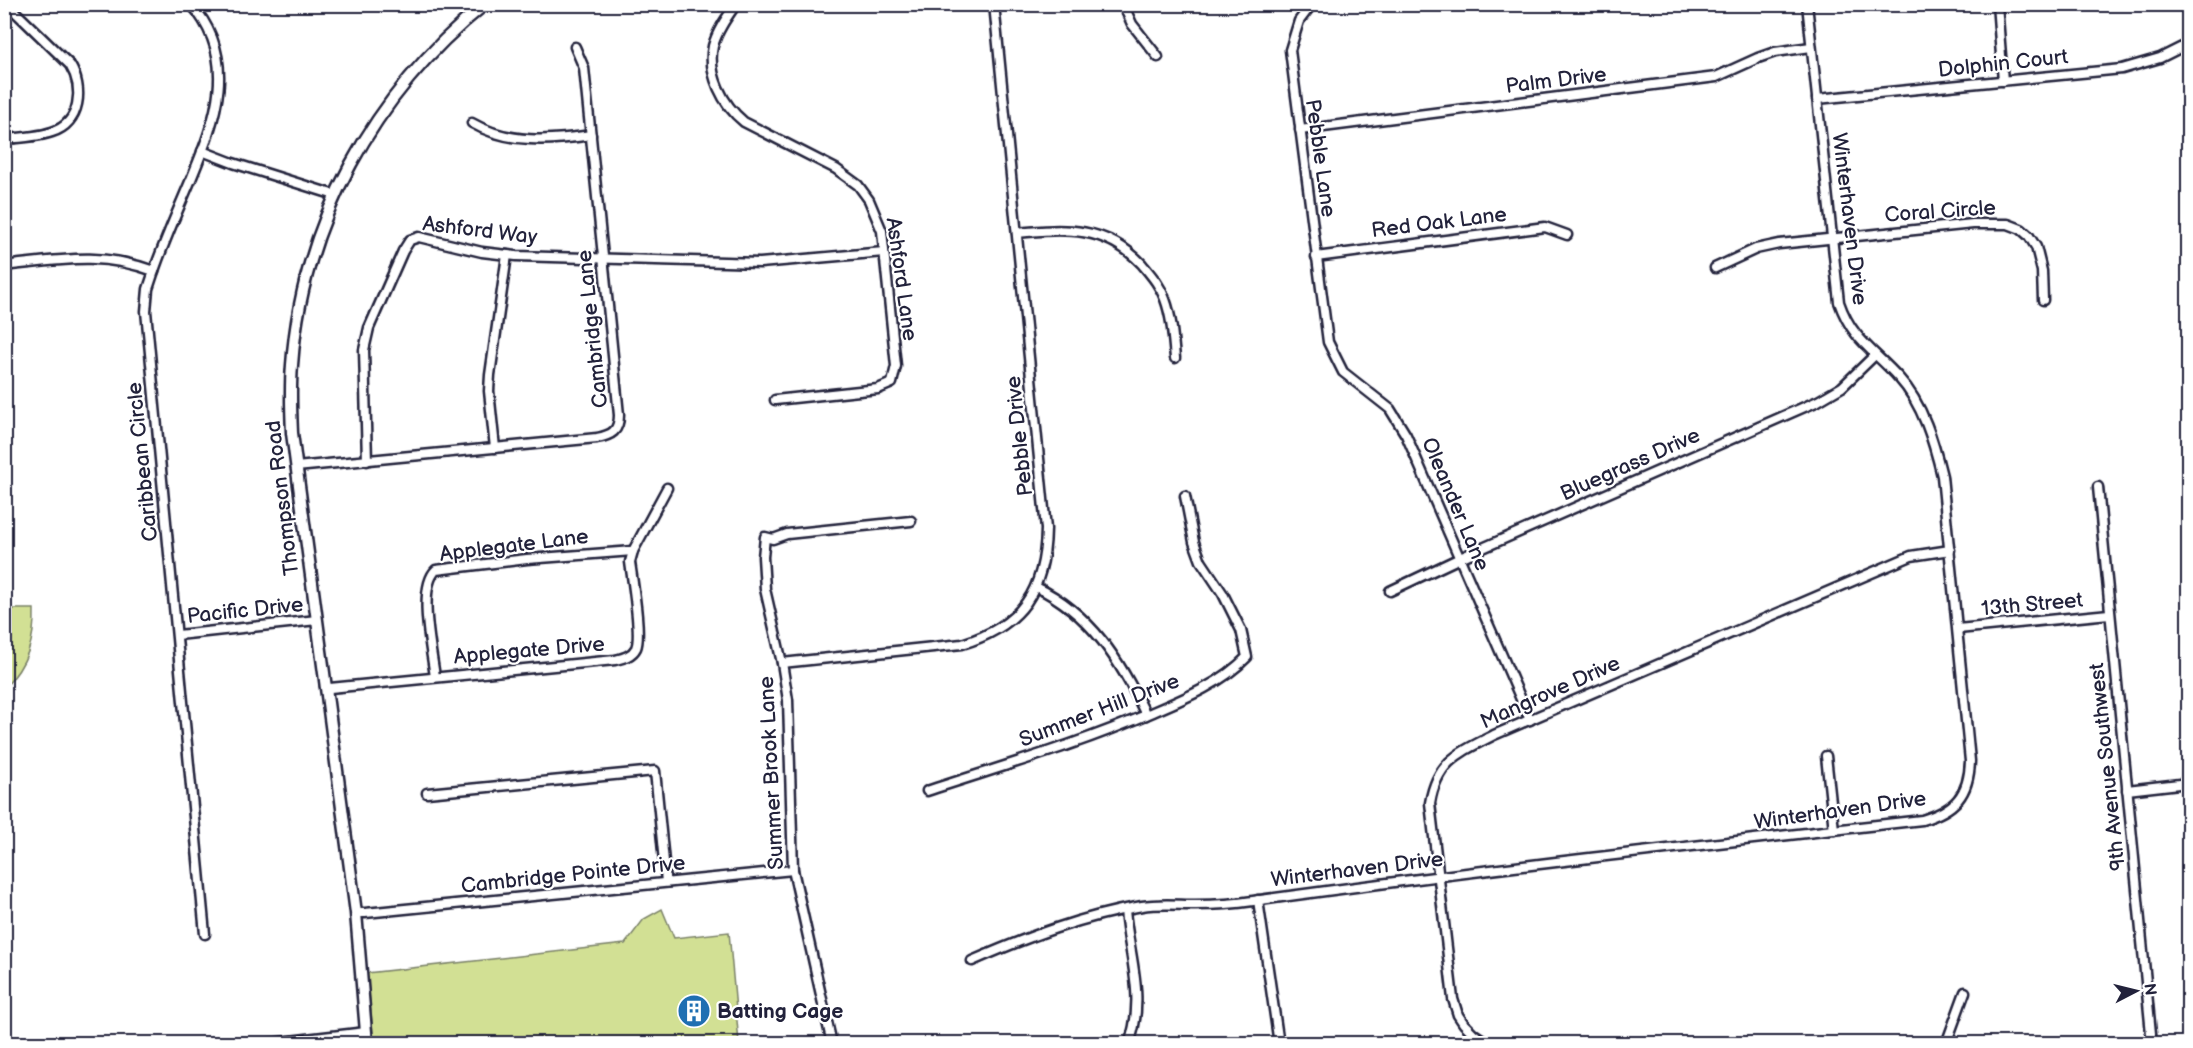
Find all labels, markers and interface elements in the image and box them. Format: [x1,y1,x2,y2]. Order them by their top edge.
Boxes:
street label: Dolphin Court [1937,44,2070,83]
street label: Palm Drive [1504,62,1608,99]
street label: Pebble Lane [1300,98,1341,219]
street label: Winterhaven Drive [1827,131,1872,307]
street label: Coral Circle [1884,195,1996,228]
street label: Red Oak Lane [1370,202,1508,243]
street label: Ashford Way [421,211,539,250]
street label: Ashford Lane [880,216,923,342]
street label: Cambridge Lane [572,249,613,409]
street label: Pebble Drive [1001,375,1038,497]
street label: Caribbean Circle [122,381,163,543]
street label: Thompson Road [261,419,304,577]
street label: Bluegrass Drive [1557,422,1704,506]
street label: Oleander Lane [1416,434,1495,574]
street label: Applegate Lane [438,524,590,567]
street label: 13th Street [1980,588,2084,621]
street label: Pacific Drive [186,592,304,629]
street label: Applegate Drive [452,631,606,670]
street label: Mangrove Drive [1476,650,1624,734]
street label: 9th Avenue Southwest [2084,661,2131,872]
street label: Summer Hill Drive [1016,668,1183,753]
street label: Summer Brook Lane [754,676,789,870]
street label: Winterhaven Drive [1752,786,1928,835]
street label: Winterhaven Drive [1269,847,1445,892]
street label: Cambridge Pointe Drive [460,850,686,899]
north arrow [2106,961,2166,1021]
text: N [2139,982,2160,996]
building icon: Batting Cage [676,993,712,1029]
place label: Batting Cage [717,999,843,1024]

